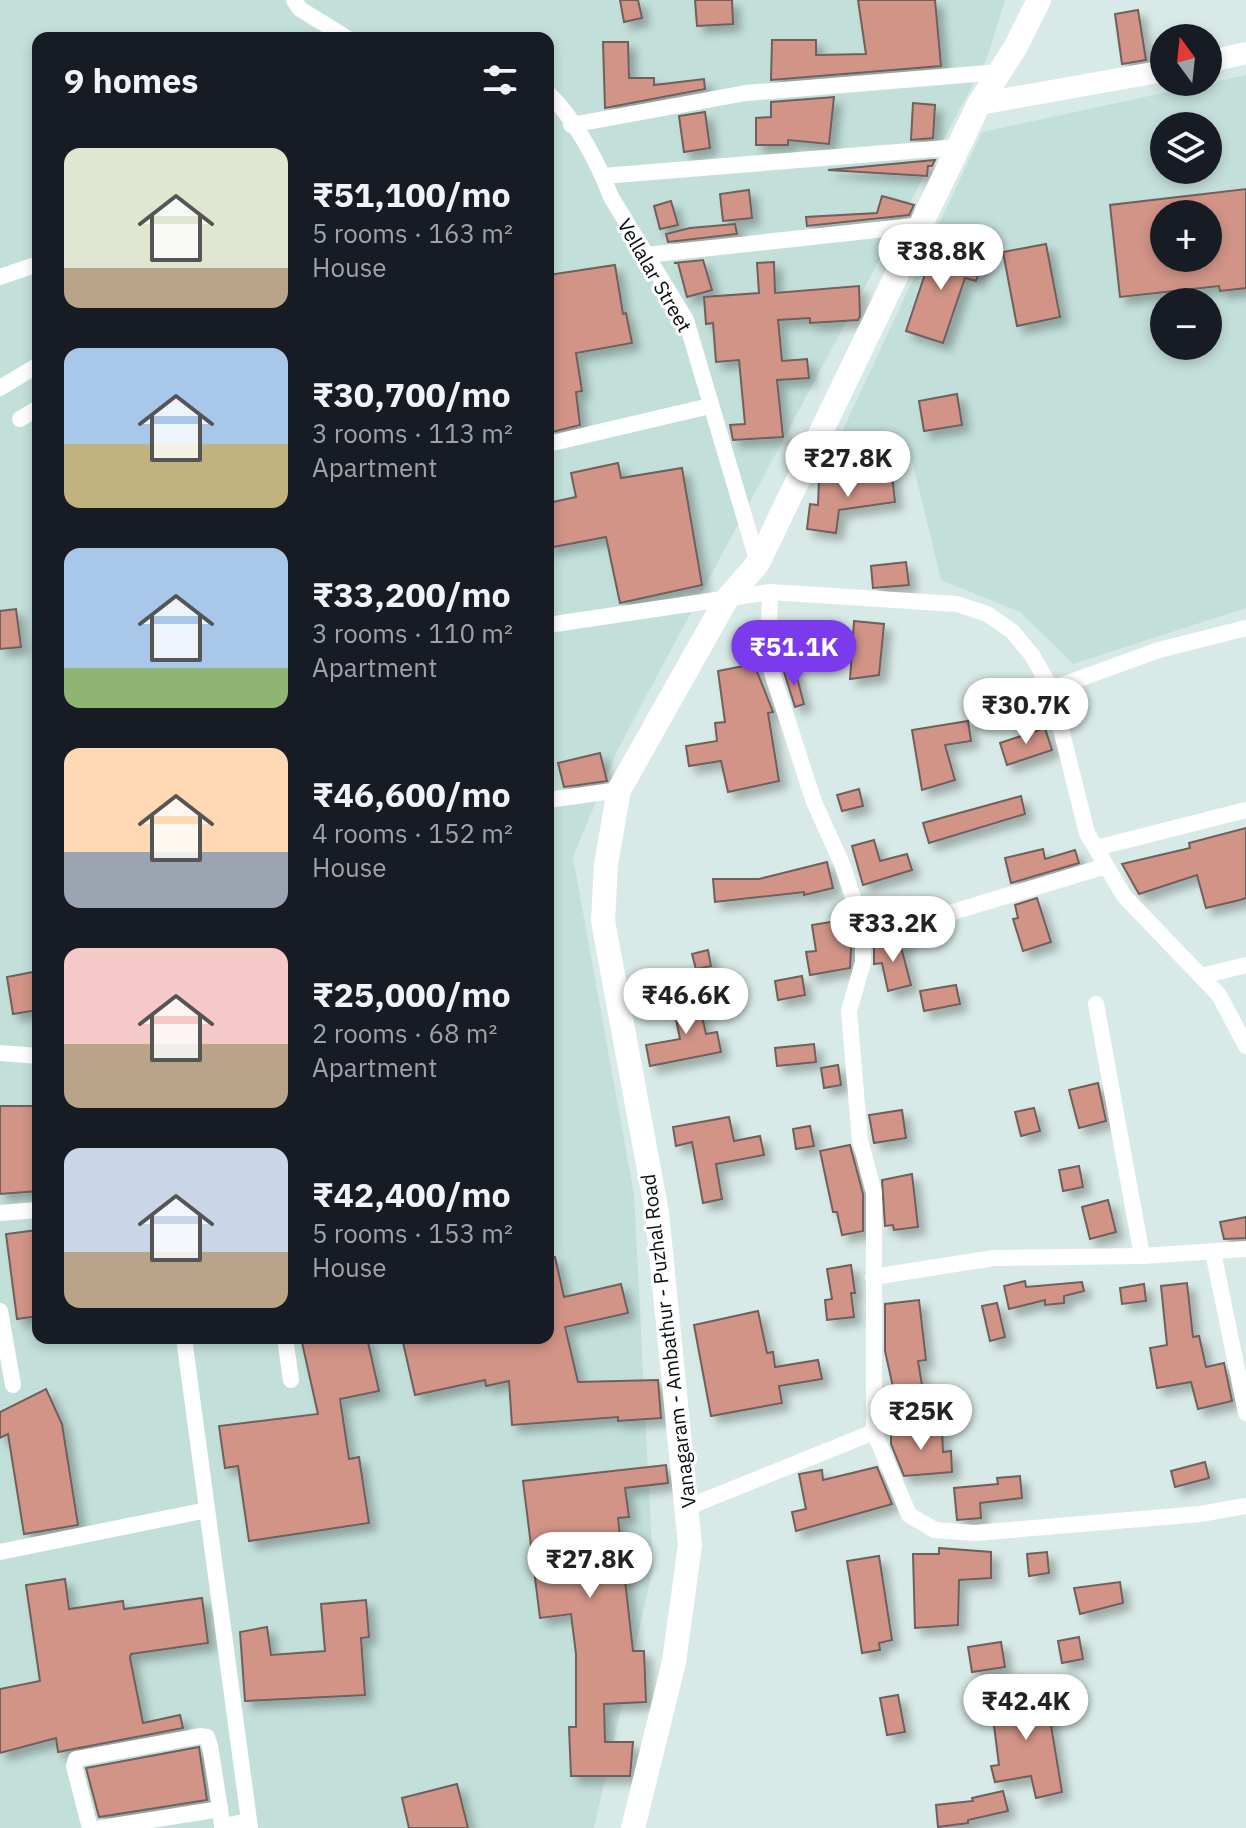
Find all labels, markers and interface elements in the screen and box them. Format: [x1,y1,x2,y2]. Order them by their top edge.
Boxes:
north arrow [1150,24,1222,96]
map controls [1150,24,1222,360]
text: 9 homes [64,58,199,102]
icon: filters [478,58,522,102]
button: layers [1150,112,1222,184]
text: ₹51,100/mo [312,172,511,216]
icon: home [128,180,224,276]
button: + [1150,200,1222,272]
street label: Vellalar Street [612,213,698,337]
text: 5 rooms · 163 m² [312,216,513,250]
pin: ₹38.8K [876,224,1006,292]
text: ₹38.8K [896,233,986,267]
text: House [312,250,387,284]
button: − [1150,288,1222,360]
text: ₹30,700/mo [312,372,511,416]
icon: home [128,380,224,476]
text: 3 rooms · 113 m² [312,416,513,450]
pin: ₹27.8K [783,431,913,499]
text: ₹27.8K [803,440,893,474]
text: Apartment [312,450,437,484]
text: ₹33,200/mo [312,572,511,616]
icon: home [128,580,224,676]
text: 3 rooms · 110 m² [312,616,513,650]
pin: ₹51.1K [729,620,859,688]
text: ₹51.1K [749,629,839,663]
text: Apartment [312,650,437,684]
pin: ₹30.7K [961,678,1091,746]
text: ₹30.7K [981,687,1071,721]
text: ₹46,600/mo [312,772,511,816]
icon: home [128,780,224,876]
text: 4 rooms · 152 m² [312,816,513,850]
text: House [312,850,387,884]
pin: ₹33.2K [828,896,958,964]
text: ₹33.2K [848,905,938,939]
pin: ₹46.6K [621,968,751,1036]
text: ₹25,000/mo [312,972,511,1016]
text: ₹46.6K [641,977,731,1011]
icon: home [128,980,224,1076]
text: 2 rooms · 68 m² [312,1016,497,1050]
text: Apartment [312,1050,437,1084]
text: ₹42,400/mo [312,1172,511,1216]
street label: Vanagaram - Ambathur - Puzhal Road [634,1172,702,1510]
icon: home [128,1180,224,1276]
text: 5 rooms · 153 m² [312,1216,513,1250]
text: House [312,1250,387,1284]
pin: ₹25K [874,1384,968,1452]
text: ₹25K [888,1393,954,1427]
pin: ₹27.8K [525,1532,655,1600]
text: ₹27.8K [545,1541,635,1575]
pin: ₹42.4K [961,1674,1091,1742]
text: ₹42.4K [981,1683,1071,1717]

